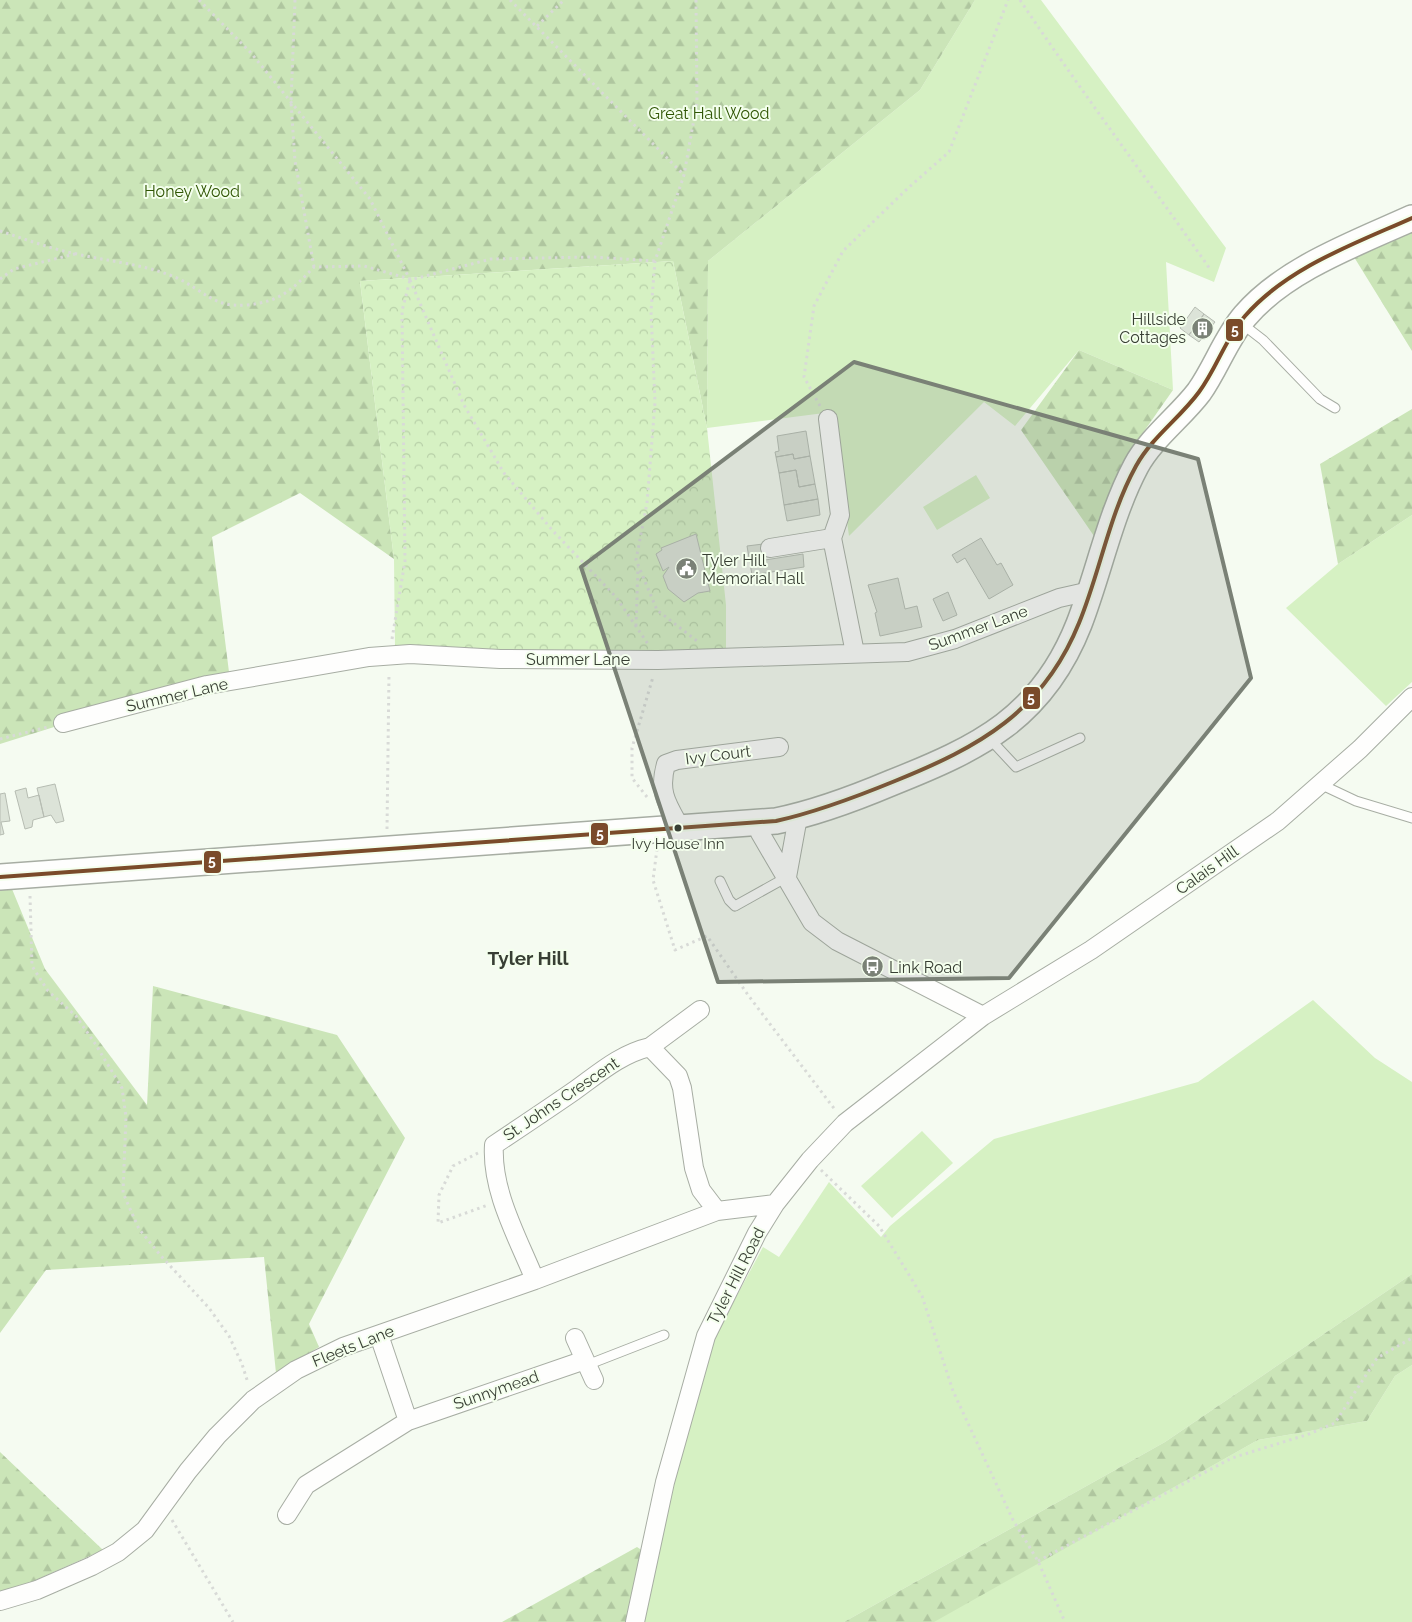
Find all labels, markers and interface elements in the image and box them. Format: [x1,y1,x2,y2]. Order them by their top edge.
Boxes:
park label: Great Hall Wood [648,104,770,123]
park label: Honey Wood [144,182,240,201]
place label: Hillside Cottages [1119,310,1186,347]
building icon: Hillside Cottages [1190,316,1214,340]
line badge: 5 [1225,318,1244,342]
text: 5 [1231,322,1239,338]
place label: Tyler Hill Memorial Hall [702,551,805,588]
public building icon: Tyler Hill Memorial Hall [674,557,698,581]
street label: Summer Lane [926,601,1030,655]
street label: Summer Lane [526,650,630,669]
street label: Summer Lane [124,674,230,716]
line badge: 5 [1022,686,1041,710]
text: 5 [1027,690,1035,706]
street label: Ivy Court [684,741,752,768]
line badge: 5 [590,822,609,846]
marker: Ivy House Inn [673,823,683,833]
text: 5 [596,826,604,842]
place label: Ivy House Inn [631,835,725,853]
street label: Calais Hill [1172,841,1242,898]
line badge: 5 [203,850,222,874]
text: 5 [208,853,216,869]
district label: Tyler Hill [487,947,570,969]
bus stop icon: Link Road [861,955,885,979]
place label: Link Road [889,958,962,977]
street label: St. Johns Crescent [500,1053,623,1145]
street label: Tyler Hill Road [703,1224,769,1328]
street label: Fleets Lane [309,1321,397,1371]
street label: Sunnymead [451,1366,541,1413]

